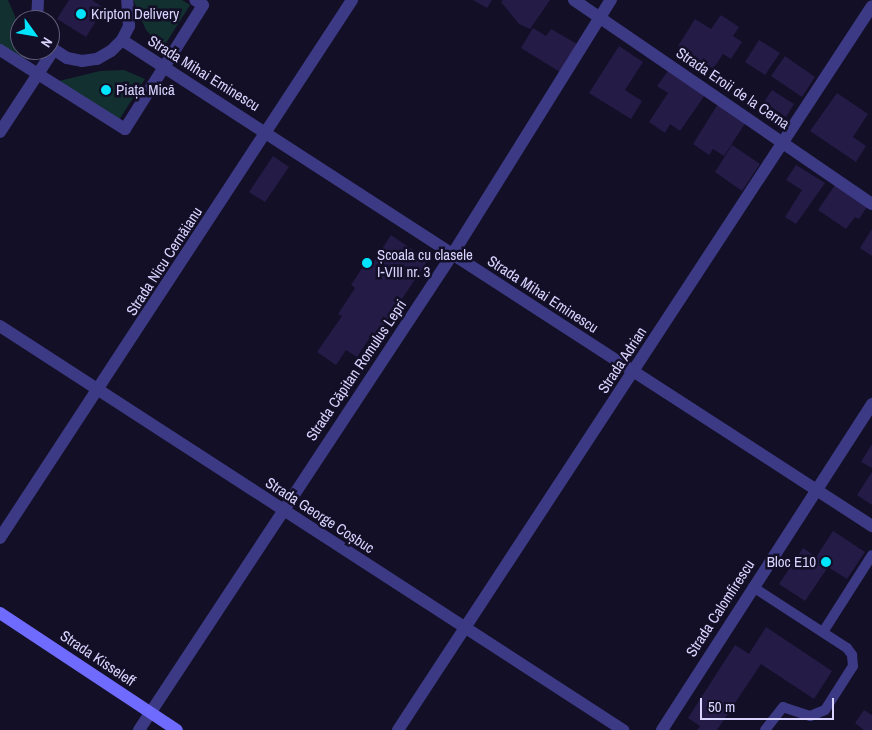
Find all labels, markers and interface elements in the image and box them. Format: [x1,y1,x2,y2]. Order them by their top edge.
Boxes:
place label: Kripton Delivery [91,5,179,23]
marker: Kripton Delivery [75,8,87,20]
north arrow [10,10,60,60]
street label: Strada Mihai Eminescu [145,31,263,115]
text: N [37,34,57,51]
street label: Strada Eroii de la Cerna [673,43,793,133]
place label: Piața Mică [116,81,175,99]
marker: Piața Mică [100,84,112,96]
street label: Strada Nicu Cernăianu [122,203,206,319]
place label: Școala cu clasele I-VIII nr. 3 [377,245,473,280]
street label: Strada Mihai Eminescu [484,251,602,337]
marker: Școala cu clasele I-VIII nr. 3 [361,257,373,269]
street label: Strada Căpitan Romulus Lepri [302,296,410,444]
street label: Strada Adrian [594,323,650,397]
street label: Strada George Coșbuc [262,473,378,557]
place label: Bloc E10 [767,553,816,571]
street label: Strada Calomfirescu [682,556,758,660]
marker: Bloc E10 [820,556,832,568]
street label: Strada Kisseleff [57,626,139,690]
scale bar [702,688,836,720]
text: 50 m [708,696,735,717]

